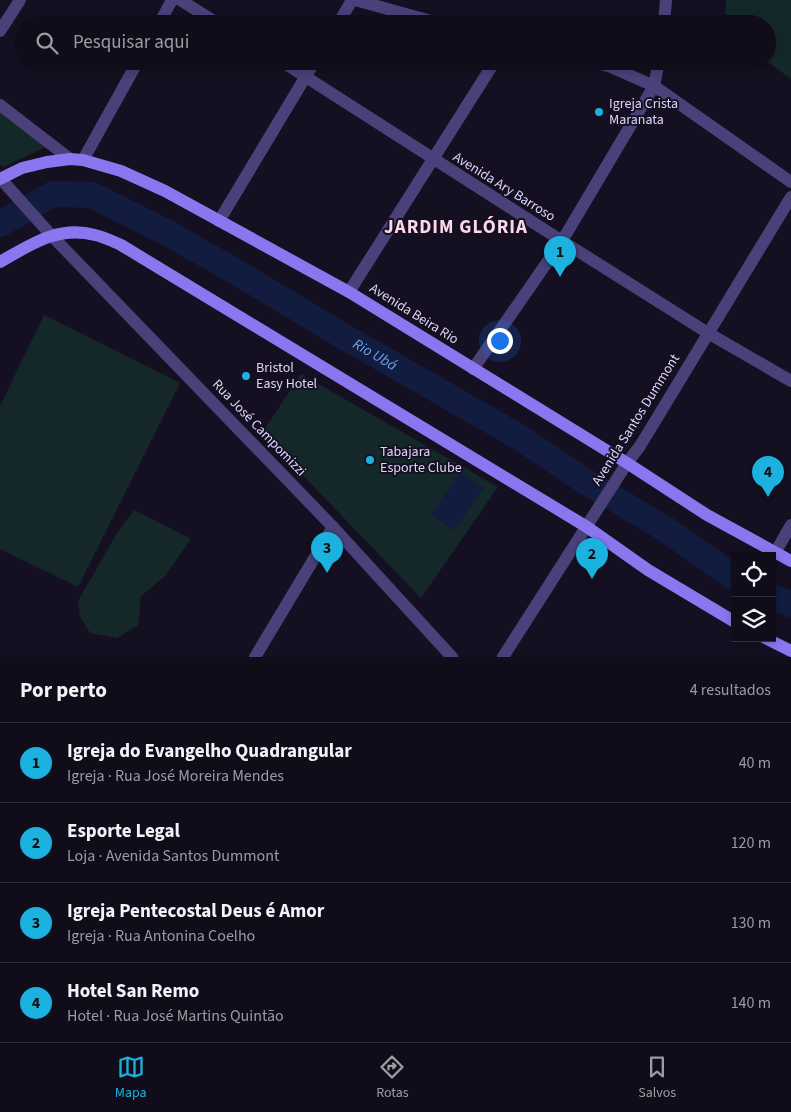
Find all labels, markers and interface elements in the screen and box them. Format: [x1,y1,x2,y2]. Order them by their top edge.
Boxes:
search box [15,15,776,70]
icon: search [33,29,61,57]
text: Pesquisar aqui [73,29,189,56]
place label: Igreja Crista Maranata [609,94,678,130]
marker: Igreja Crista Maranata [593,106,605,118]
street label: Avenida Ary Barroso [449,147,559,227]
district label: JARDIM GLÓRIA [384,214,528,241]
pin: 1 [544,236,576,277]
street label: Avenida Beira Rio [366,279,462,349]
your location [487,328,513,354]
water label: Rio Ubá [349,333,401,375]
street label: Avenida Santos Dummont [587,350,685,490]
place label: Bristol Easy Hotel [256,358,318,394]
marker: Bristol Easy Hotel [240,370,252,382]
street label: Rua José Campomizzi [207,375,311,481]
place label: Tabajara Esporte Clube [380,442,462,478]
marker: Tabajara Esporte Clube [364,454,376,466]
pin: 4 [752,456,784,497]
pin: 3 [311,532,343,573]
pin: 2 [576,538,608,579]
map controls [731,552,776,642]
button: locate [731,552,776,597]
button: layers [731,597,776,642]
text: Por perto [20,675,107,705]
text: 4 resultados [690,679,771,701]
text: Igreja do Evangelho Quadrangular [67,738,352,765]
text: 1 [32,752,40,774]
text: 40 m [739,752,771,774]
text: Igreja · Rua José Moreira Mendes [67,765,284,787]
text: Esporte Legal [67,818,180,845]
text: 2 [32,832,40,854]
text: 120 m [731,832,771,854]
text: Loja · Avenida Santos Dummont [67,845,279,867]
text: Igreja Pentecostal Deus é Amor [67,898,324,925]
text: 3 [32,912,40,934]
text: 130 m [731,912,771,934]
text: Igreja · Rua Antonina Coelho [67,925,255,947]
text: Hotel San Remo [67,978,199,1005]
text: 4 [32,992,40,1014]
text: 140 m [731,992,771,1014]
text: Hotel · Rua José Martins Quintão [67,1005,284,1027]
tab: Mapa [115,1053,147,1103]
tab: Rotas [376,1053,409,1103]
tab: Salvos [638,1053,676,1103]

